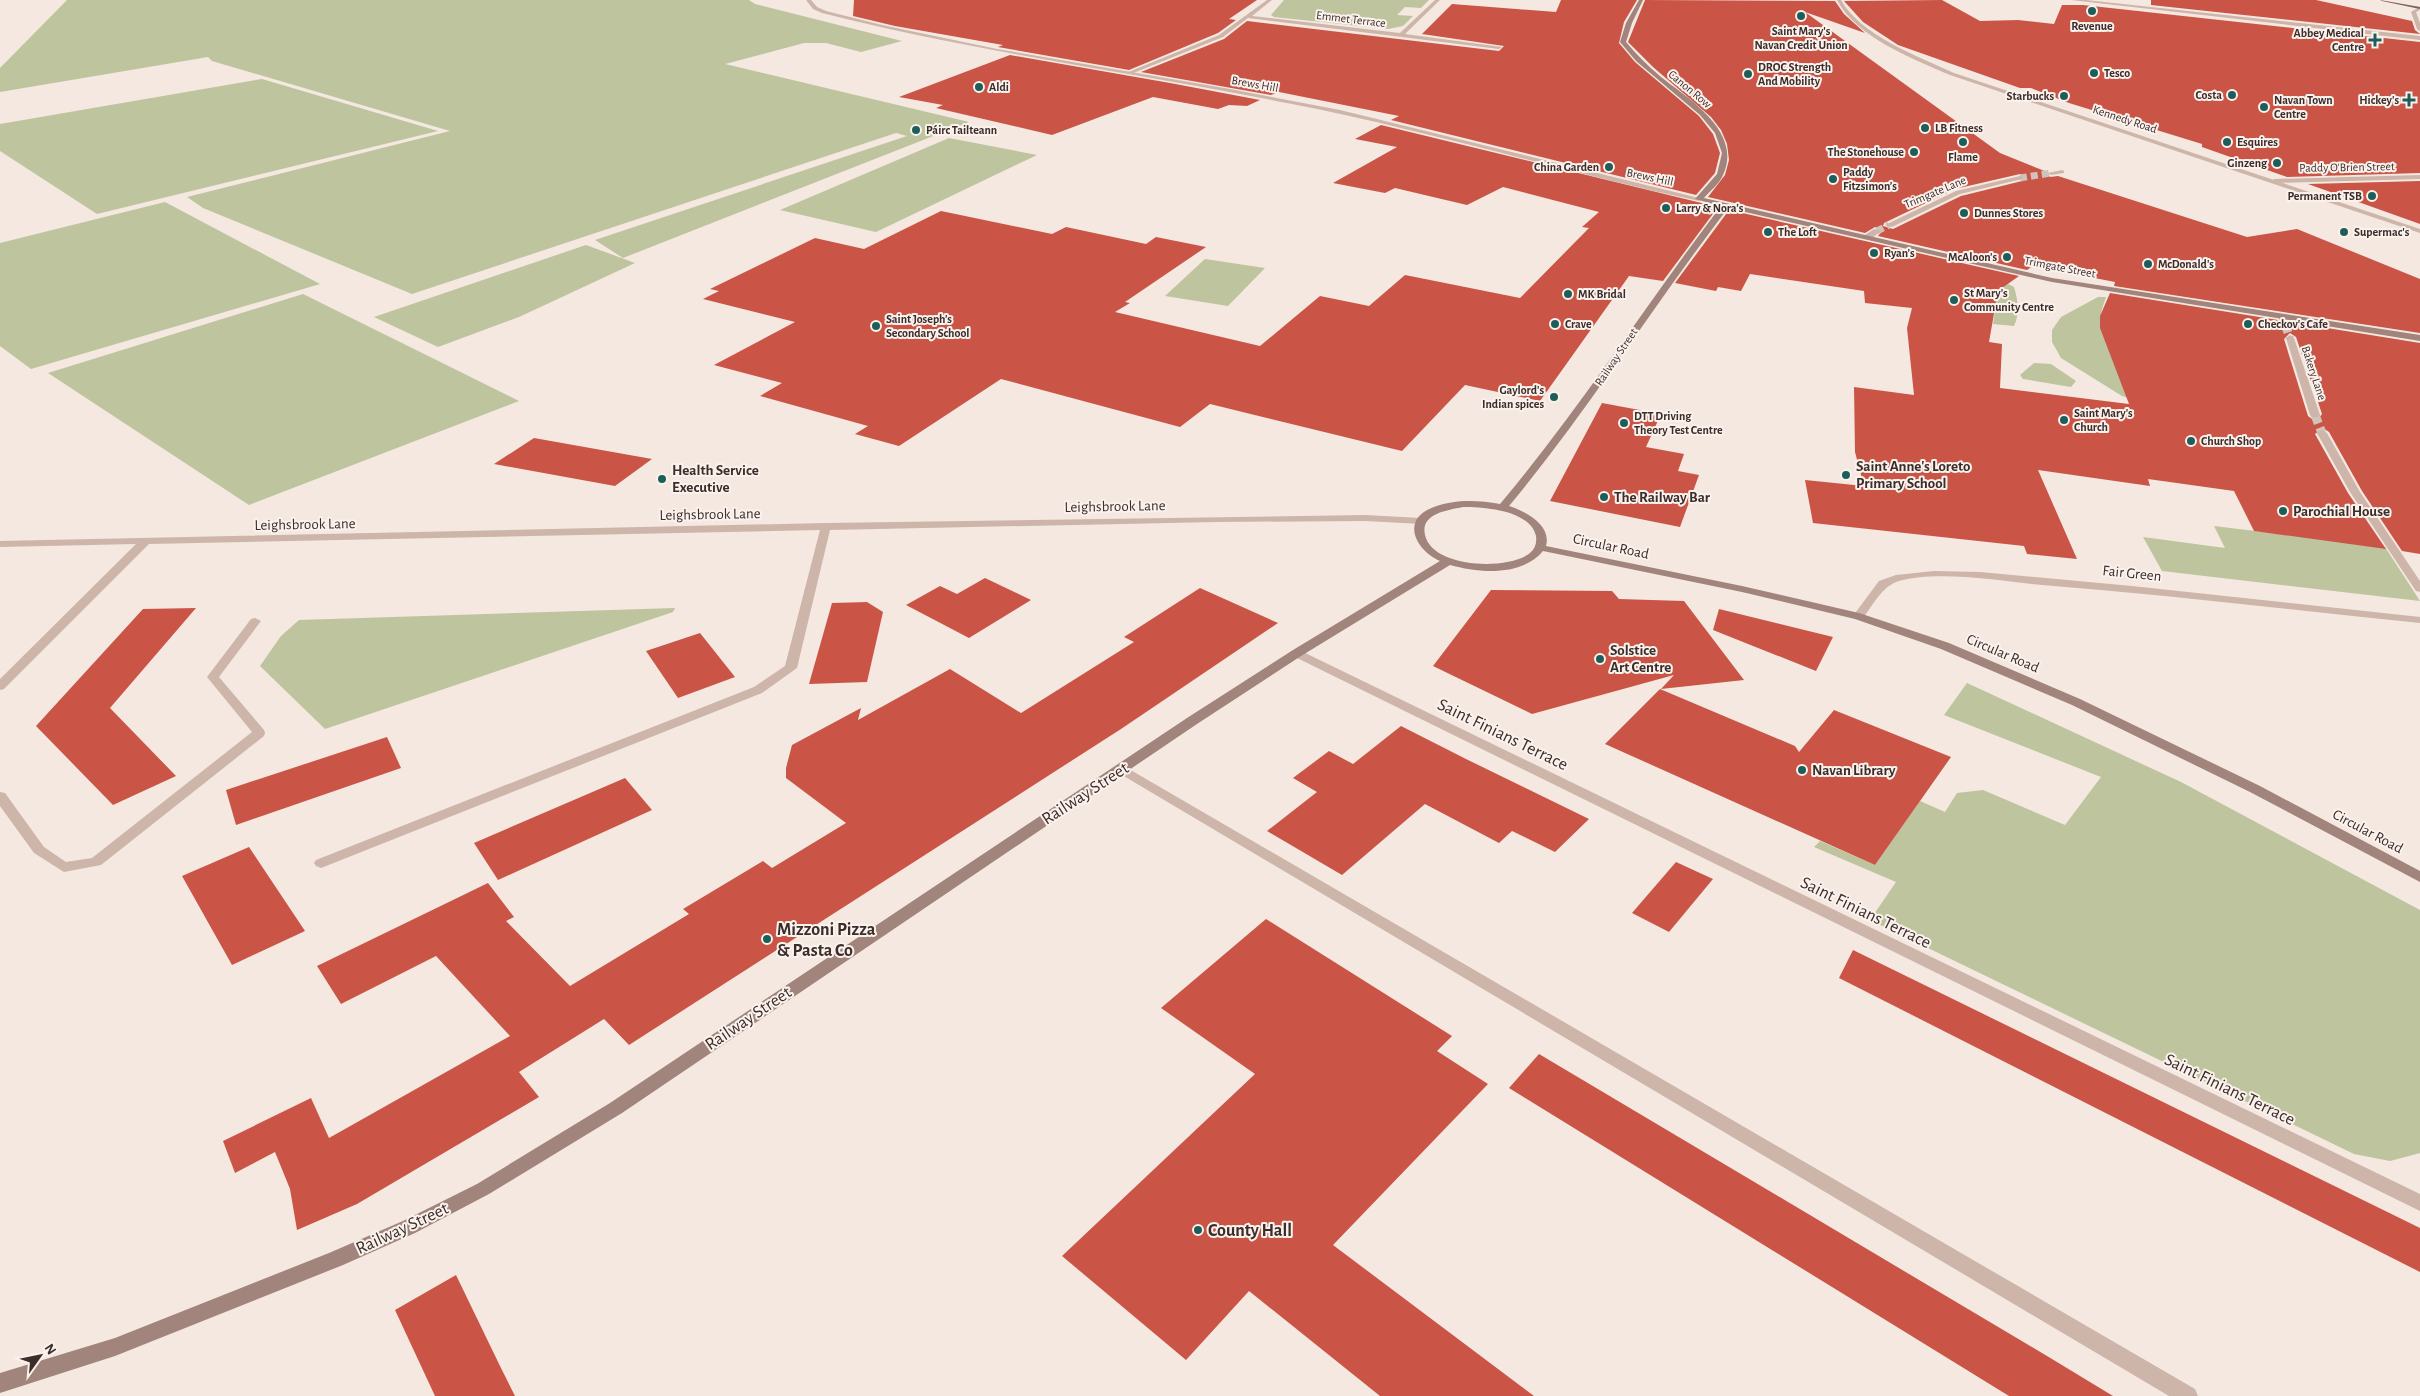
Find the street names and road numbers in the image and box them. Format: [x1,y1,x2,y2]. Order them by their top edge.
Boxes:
street label: Emmet Terrace [1316,9,1386,29]
street label: Canon Row [1666,68,1714,110]
street label: Brews Hill [1231,74,1279,94]
street label: Kennedy Road [2091,103,2159,136]
street label: Paddy O'Brien Street [2299,160,2395,175]
street label: Brews Hill [1626,166,1674,188]
street label: Trimgate Lane [1902,174,1968,210]
street label: Trimgate Street [2023,254,2097,280]
street label: Railway Street [1592,326,1640,388]
street label: Bakery Lane [2299,344,2328,402]
street label: Leighsbrook Lane [1064,498,1166,515]
street label: Leighsbrook Lane [659,506,761,523]
street label: Leighsbrook Lane [254,516,356,533]
street label: Circular Road [1572,531,1650,562]
street label: Fair Green [2102,563,2162,584]
street label: Circular Road [1964,631,2042,676]
street label: Saint Finians Terrace [1435,696,1571,774]
street label: Railway Street [1039,759,1132,829]
street label: Circular Road [2330,807,2406,856]
street label: Saint Finians Terrace [1798,874,1934,952]
street label: Railway Street [702,983,795,1054]
street label: Saint Finians Terrace [2162,1051,2298,1129]
street label: Railway Street [353,1200,452,1258]

